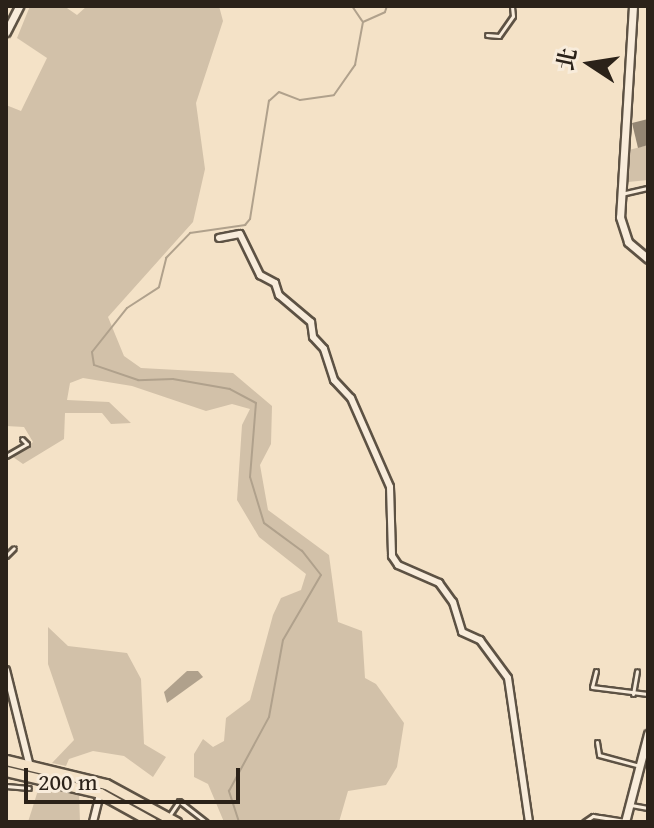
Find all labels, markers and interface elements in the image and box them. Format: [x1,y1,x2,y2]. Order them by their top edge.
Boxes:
north arrow [550,24,630,104]
text: 北 [549,45,584,73]
scale bar [28,752,244,802]
text: 200 m [38,764,98,799]

